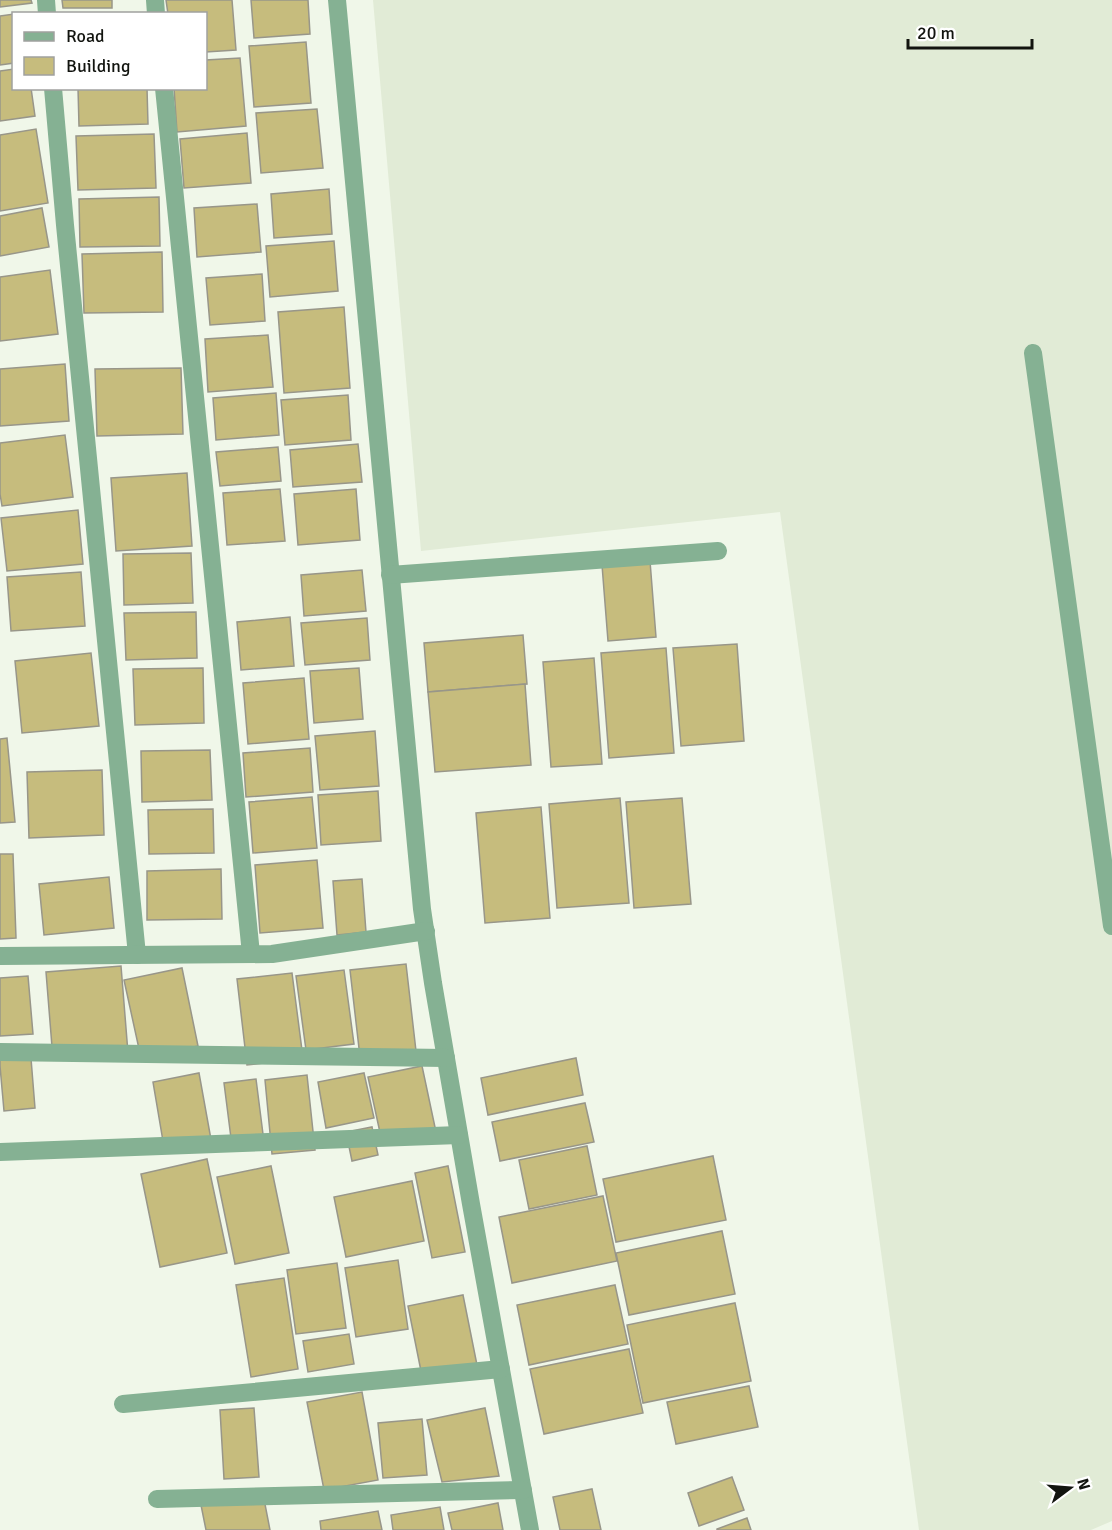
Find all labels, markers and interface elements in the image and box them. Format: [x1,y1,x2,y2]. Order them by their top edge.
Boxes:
legend [12,12,207,90]
scale bar [908,12,1032,50]
text: 20 m [917,22,955,44]
text: Road [66,25,105,47]
text: Building [66,55,130,77]
north arrow [1040,1458,1100,1518]
text: N [1072,1476,1095,1492]

